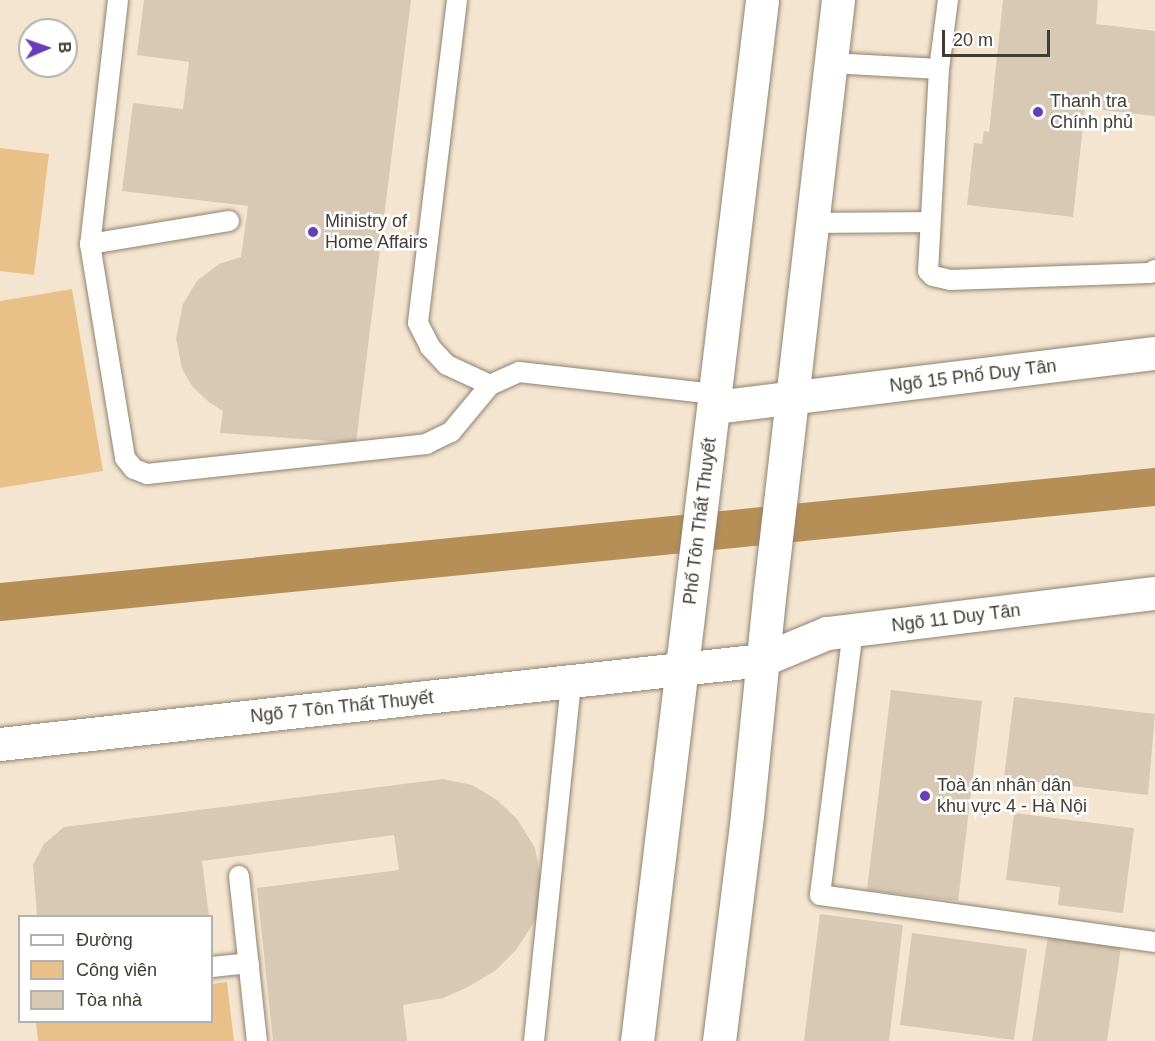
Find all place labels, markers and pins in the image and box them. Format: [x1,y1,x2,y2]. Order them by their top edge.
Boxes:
place label: Thanh tra Chính phủ [1050,91,1133,134]
marker: Thanh tra Chính phủ [1031,105,1045,119]
place label: Ministry of Home Affairs [325,211,429,254]
marker: Ministry of Home Affairs [306,225,320,239]
place label: Toà án nhân dân khu vực 4 - Hà Nội [937,775,1087,818]
marker: Toà án nhân dân khu vực 4 - Hà Nội [918,789,932,803]

